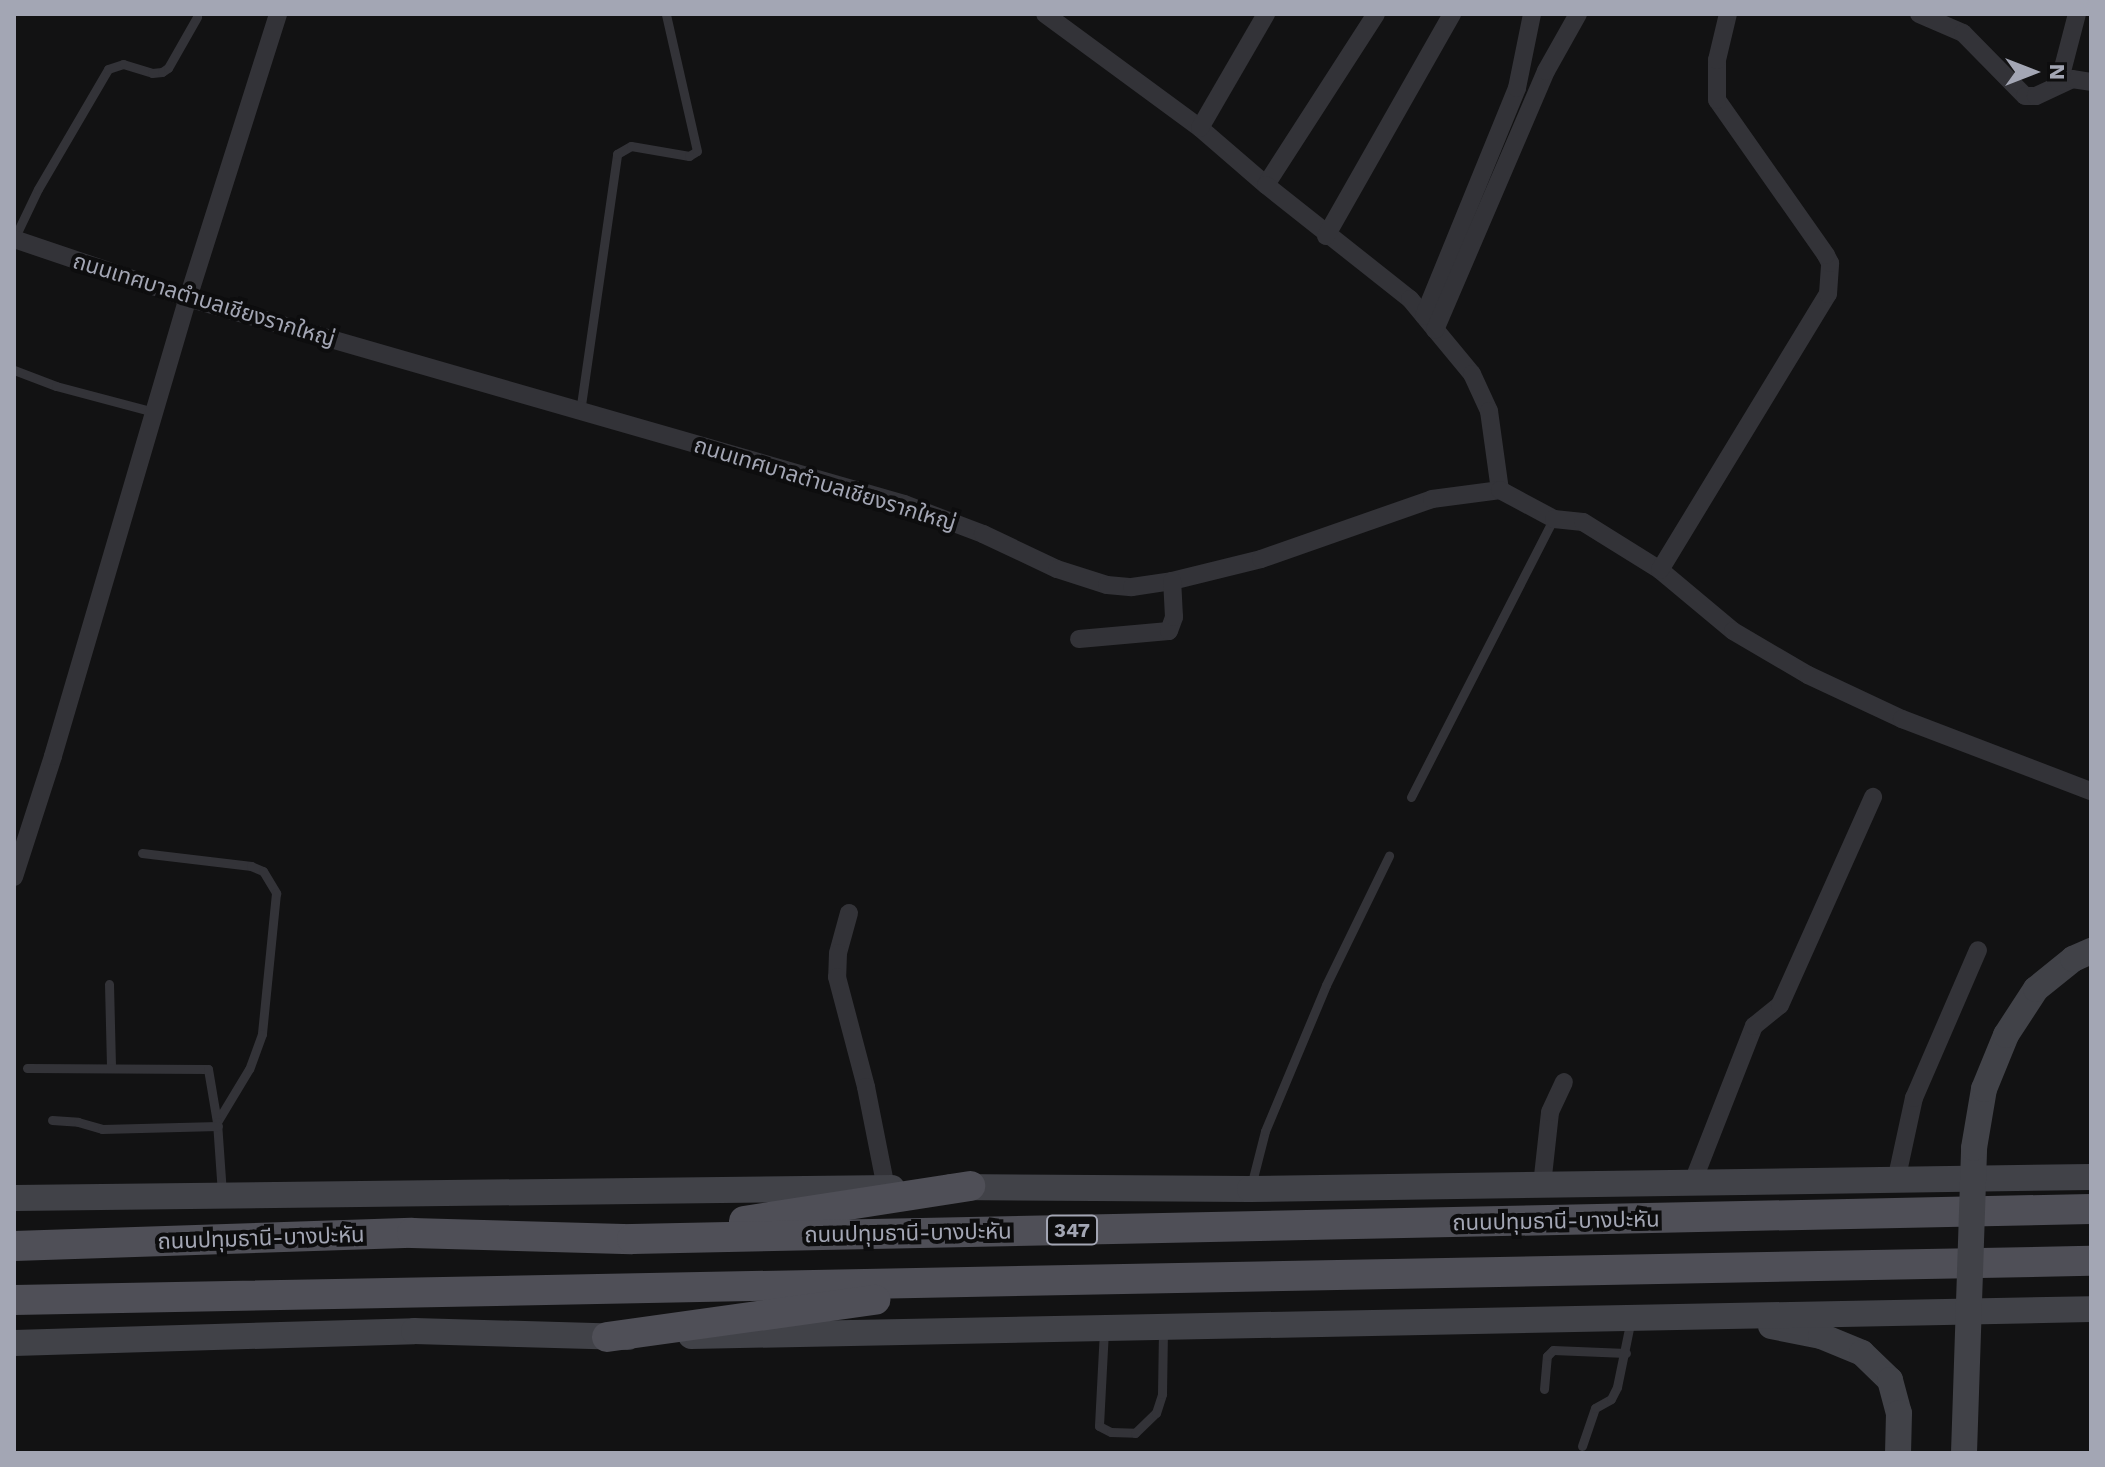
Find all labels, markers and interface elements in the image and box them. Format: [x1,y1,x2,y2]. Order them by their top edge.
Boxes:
north arrow [1993,32,2073,112]
text: N [2045,64,2070,80]
street label: ถนนเทศบาลตำบลเชียงรากใหญ่ [70,247,338,353]
street label: ถนนเทศบาลตำบลเชียงรากใหญ่ [691,431,959,537]
street label: ถนนปทุมธานี-บางปะหัน [1452,1206,1660,1236]
road number: 347 [1046,1214,1098,1246]
street label: ถนนปทุมธานี-บางปะหัน [804,1218,1012,1248]
street label: ถนนปทุมธานี-บางปะหัน [157,1221,365,1255]

